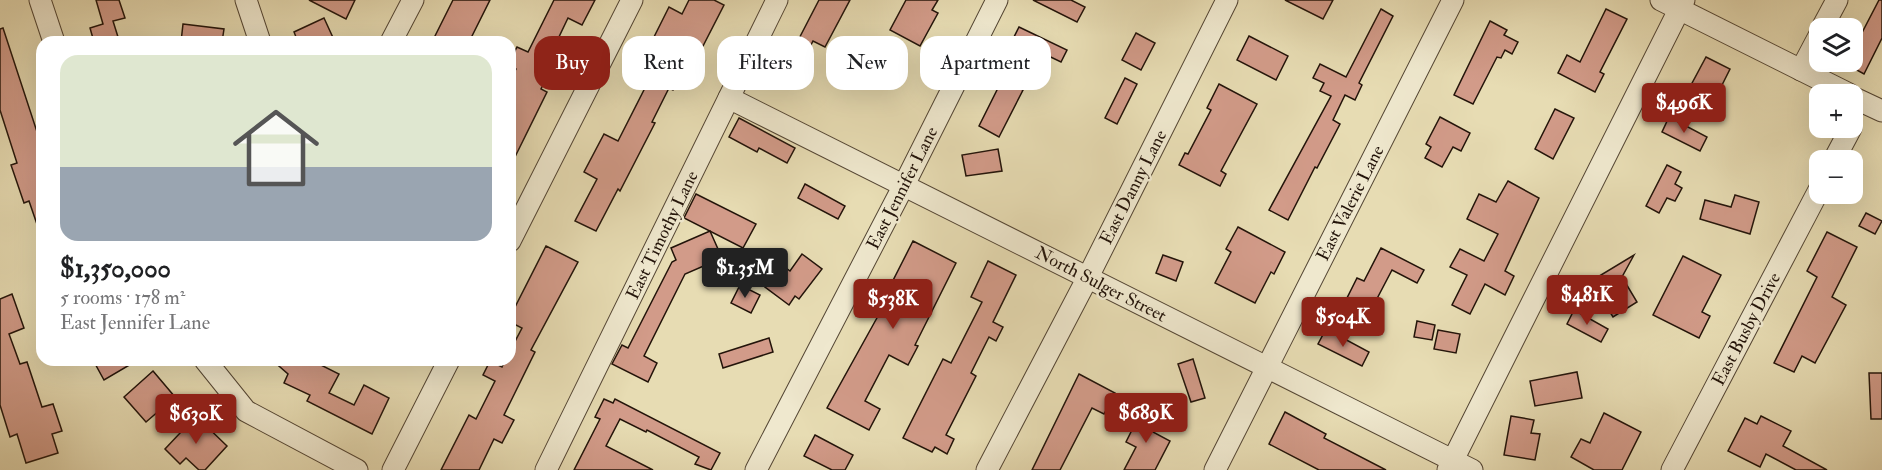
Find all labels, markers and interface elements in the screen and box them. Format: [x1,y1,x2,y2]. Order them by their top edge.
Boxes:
map controls [1809,18,1863,204]
button: layers [1809,18,1863,72]
chip: Buy [534,36,610,90]
chip: Rent [622,36,705,90]
chip: Filters [717,36,814,90]
chip: New [826,36,908,90]
chip: Apartment [920,36,1051,90]
pin: $496K [1642,83,1726,134]
button: + [1809,84,1863,138]
text: $496K [1656,90,1712,115]
icon: home [222,94,330,202]
street label: East Jennifer Lane [862,122,944,254]
street label: East Danny Lane [1095,126,1172,248]
street label: East Valerie Lane [1311,141,1390,265]
button: − [1809,150,1863,204]
street label: East Timothy Lane [621,167,704,303]
street label: North Sulger Street [1031,241,1170,328]
pin: $1.35M [696,248,794,299]
text: $1,350,000 [60,253,171,285]
text: $1.35M [716,255,774,280]
street label: East Busby Drive [1707,268,1786,390]
pin: $481K [1545,275,1629,326]
pin: $538K [851,279,935,330]
text: $481K [1561,282,1613,307]
text: 5 rooms · 178 m² [60,285,185,310]
text: $538K [867,286,919,311]
pin: $504K [1301,297,1385,348]
text: $504K [1316,304,1370,329]
text: East Jennifer Lane [60,310,210,335]
pin: $689K [1104,393,1188,444]
pin: $630K [154,394,238,445]
text: $689K [1118,400,1174,425]
text: $630K [169,401,223,426]

